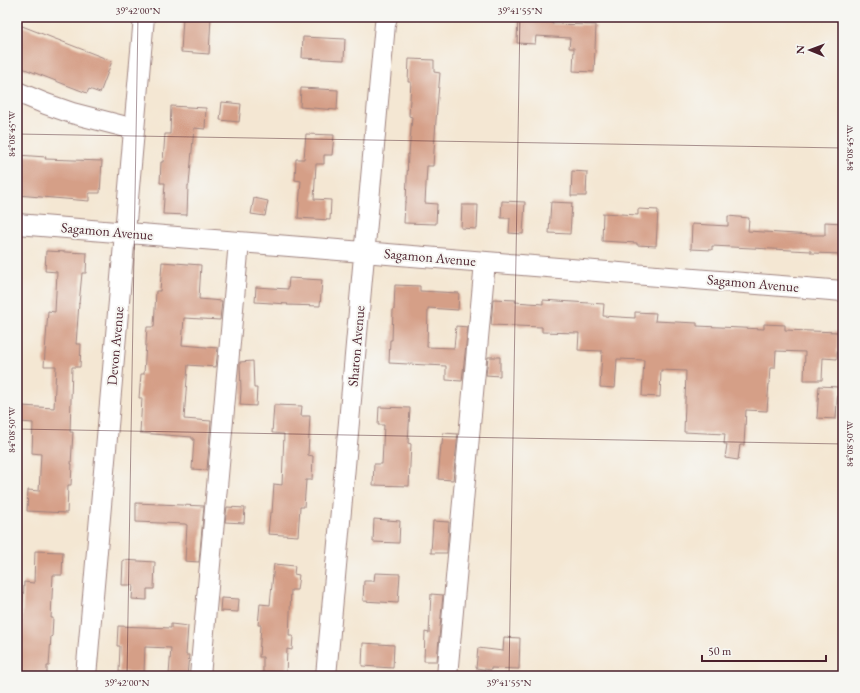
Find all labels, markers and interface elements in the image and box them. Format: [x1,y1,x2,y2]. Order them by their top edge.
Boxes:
text: 39°42'00"N [116,4,161,17]
text: 39°41'55"N [498,4,543,17]
north arrow [790,30,830,70]
text: N [793,45,807,54]
text: 84°08'45"W [5,110,18,157]
text: 84°08'45"W [843,124,856,171]
street label: Sagamon Avenue [60,218,154,244]
street label: Sagamon Avenue [383,244,477,270]
street label: Sagamon Avenue [706,270,800,296]
street label: Sharon Avenue [343,304,369,387]
street label: Devon Avenue [103,305,127,386]
text: 84°08'50"W [5,406,18,453]
text: 84°08'50"W [843,420,856,467]
scale bar [702,637,826,663]
text: 50 m [708,643,732,659]
text: 39°42'00"N [105,676,150,689]
text: 39°41'55"N [487,676,532,689]

